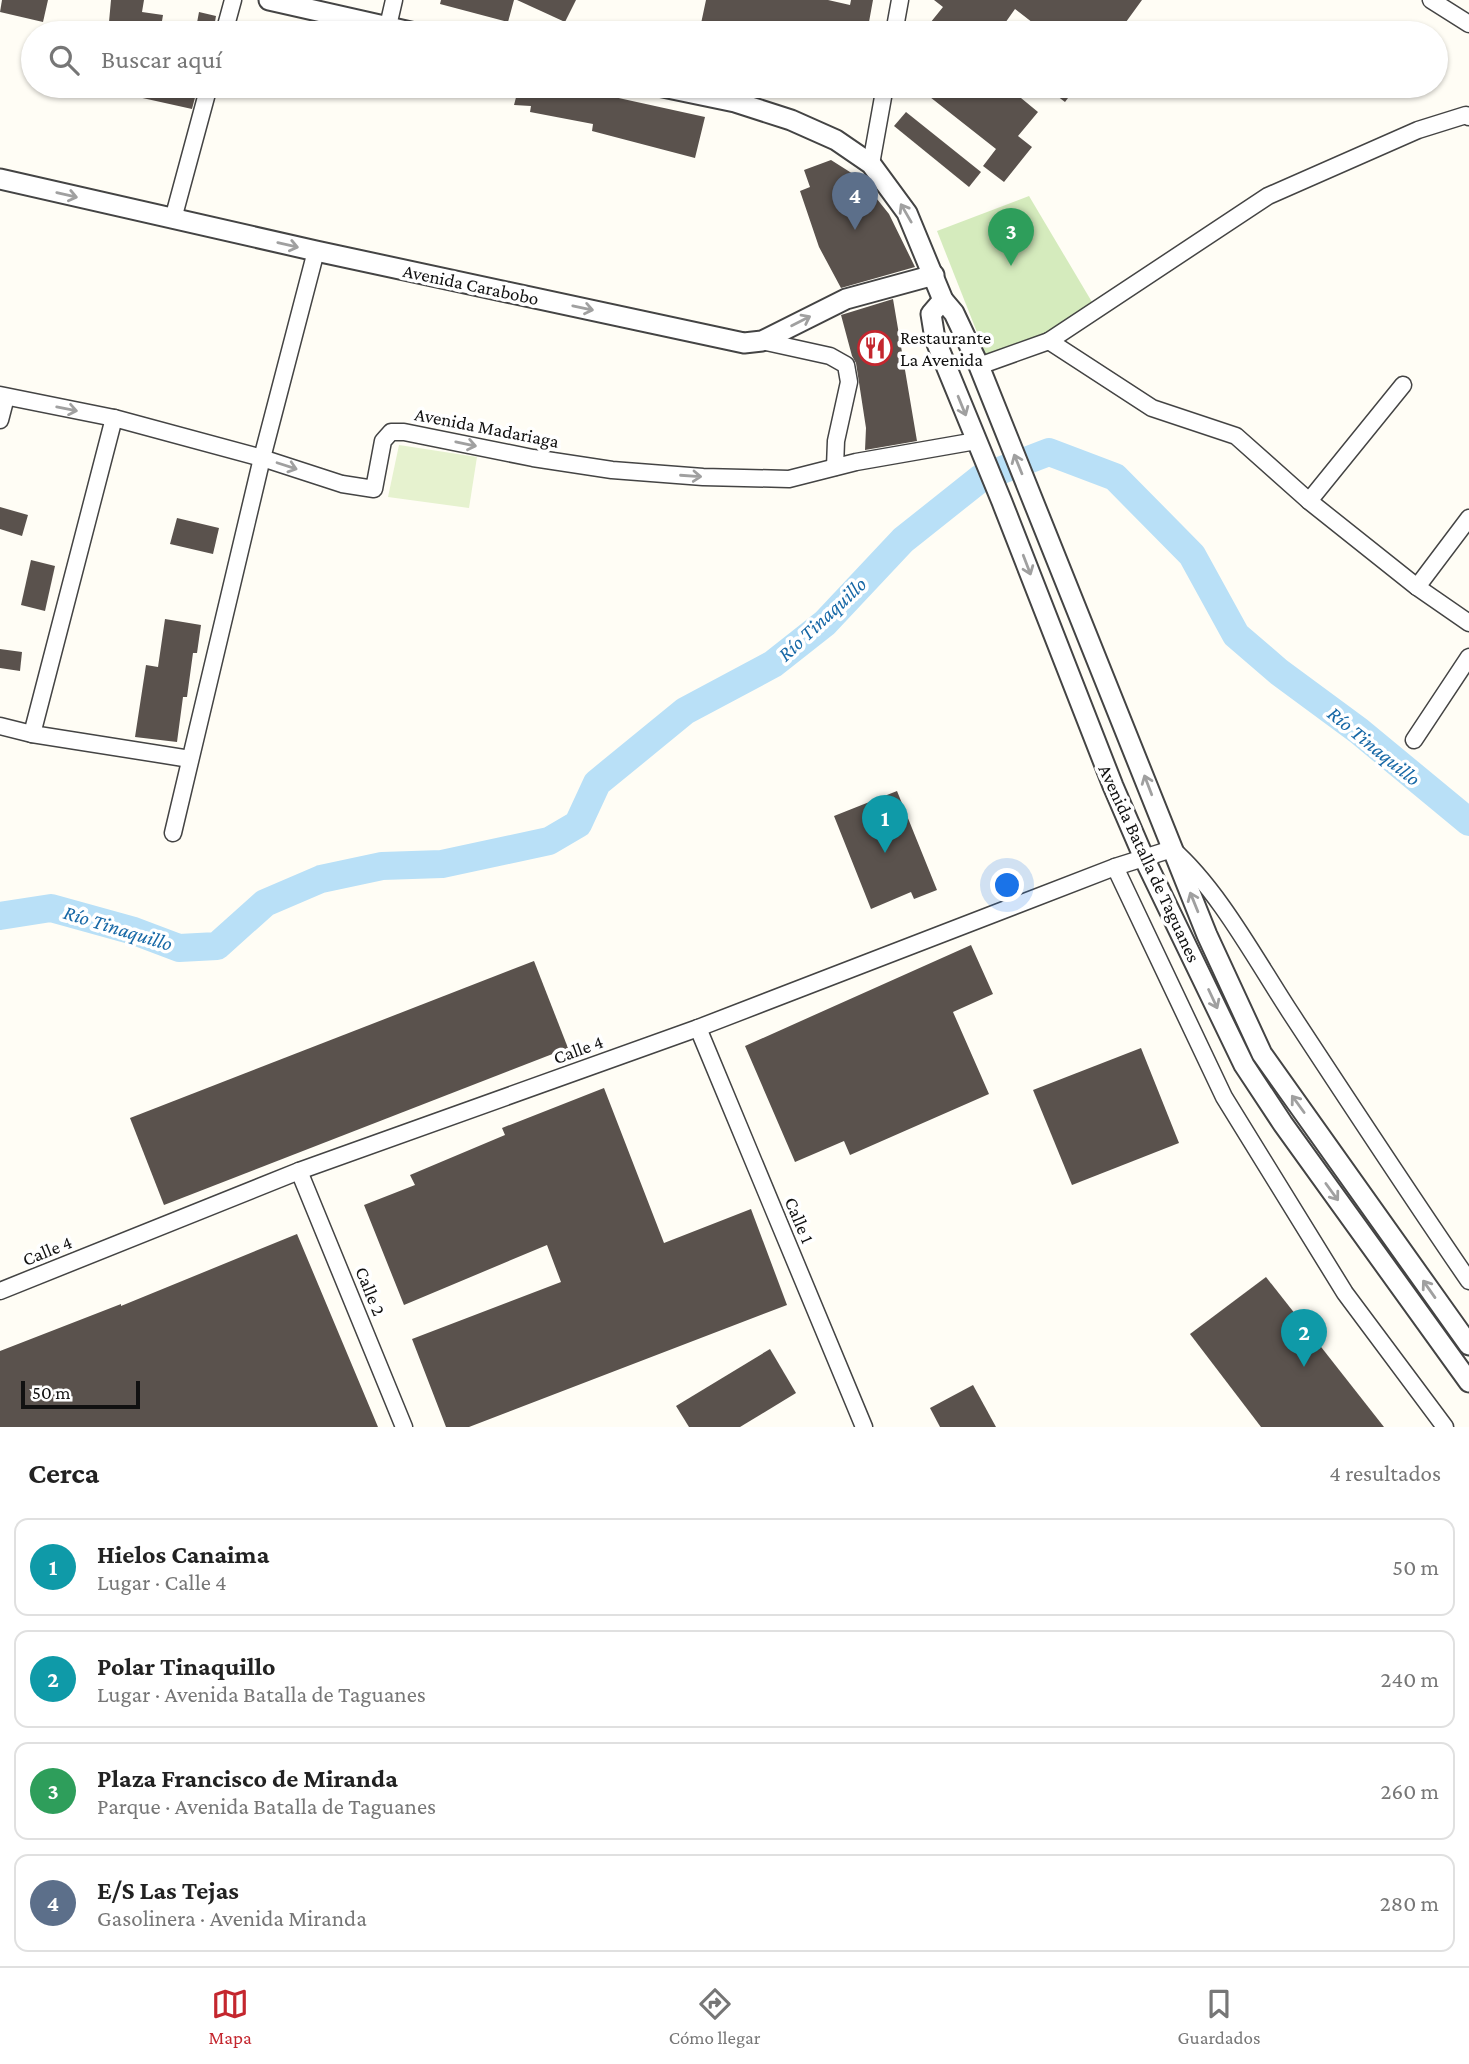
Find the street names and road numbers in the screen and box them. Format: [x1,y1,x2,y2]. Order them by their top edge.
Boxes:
street label: Avenida Carabobo [401,260,541,309]
street label: Avenida Madariaga [413,403,561,452]
street label: Avenida Batalla de Taguanes [1094,761,1205,965]
street label: Calle 4 [550,1031,606,1068]
street label: Calle 1 [780,1194,819,1246]
street label: Calle 4 [19,1231,75,1270]
street label: Calle 2 [351,1264,390,1319]

